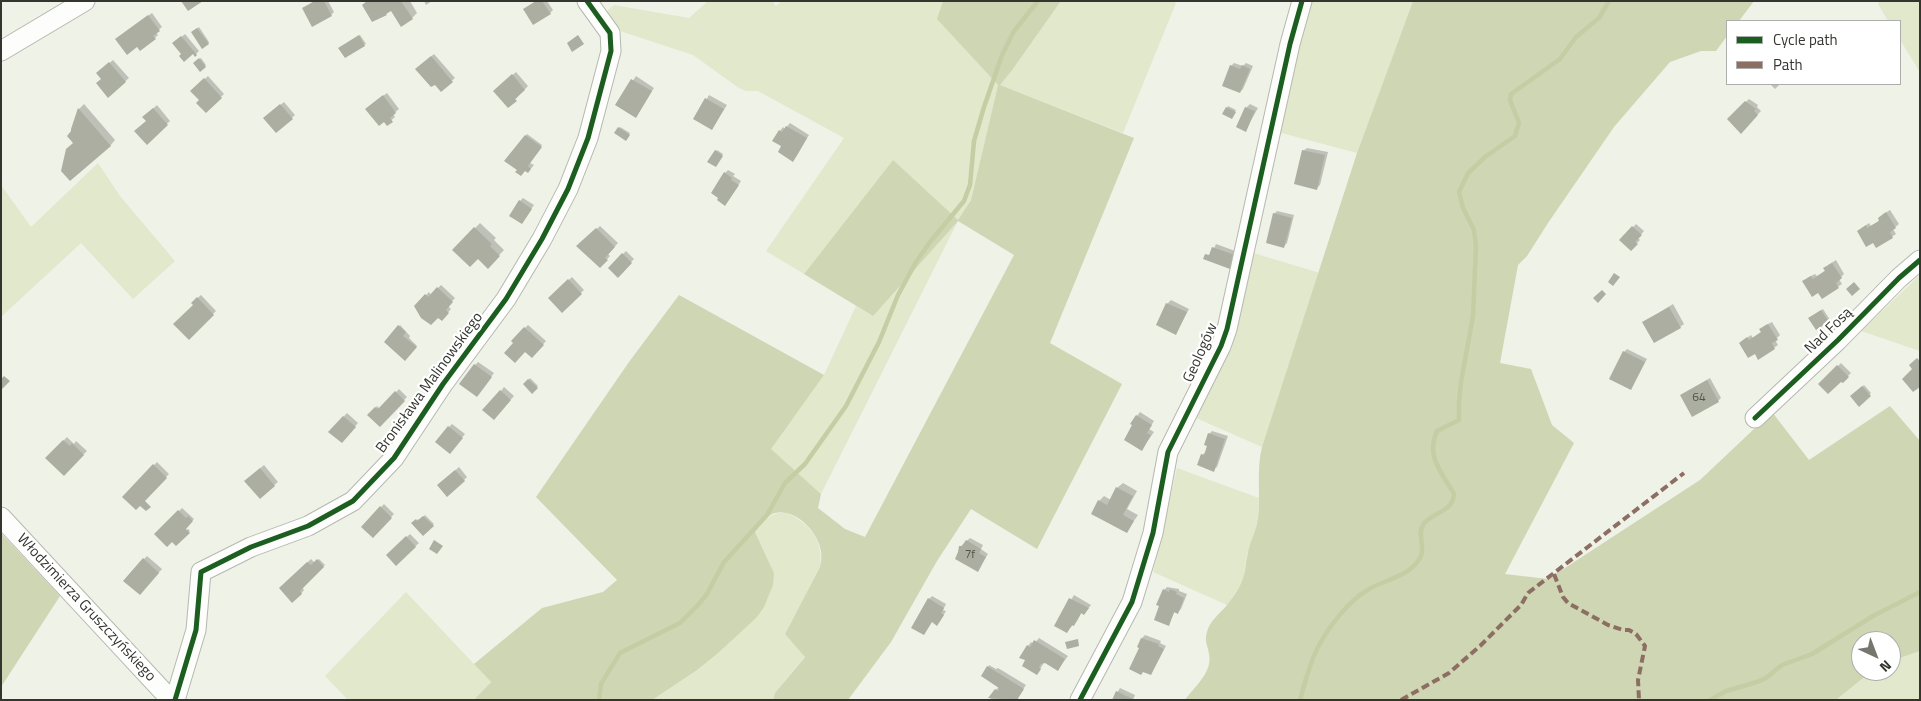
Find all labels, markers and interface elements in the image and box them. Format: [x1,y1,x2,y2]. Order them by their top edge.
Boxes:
legend [1726,20,1901,85]
text: Cycle path [1773,28,1838,51]
text: Path [1773,53,1803,76]
street label: Nad Fosą [1802,304,1856,358]
street label: Bronisława Malinowskiego [373,309,487,457]
street label: Geologów [1180,321,1222,385]
house number: 64 [1692,391,1706,405]
street label: Włodzimierza Gruszczyńskiego [13,530,159,686]
house number: 7f [965,548,975,562]
north arrow [1851,631,1901,681]
text: N [1875,656,1897,678]

